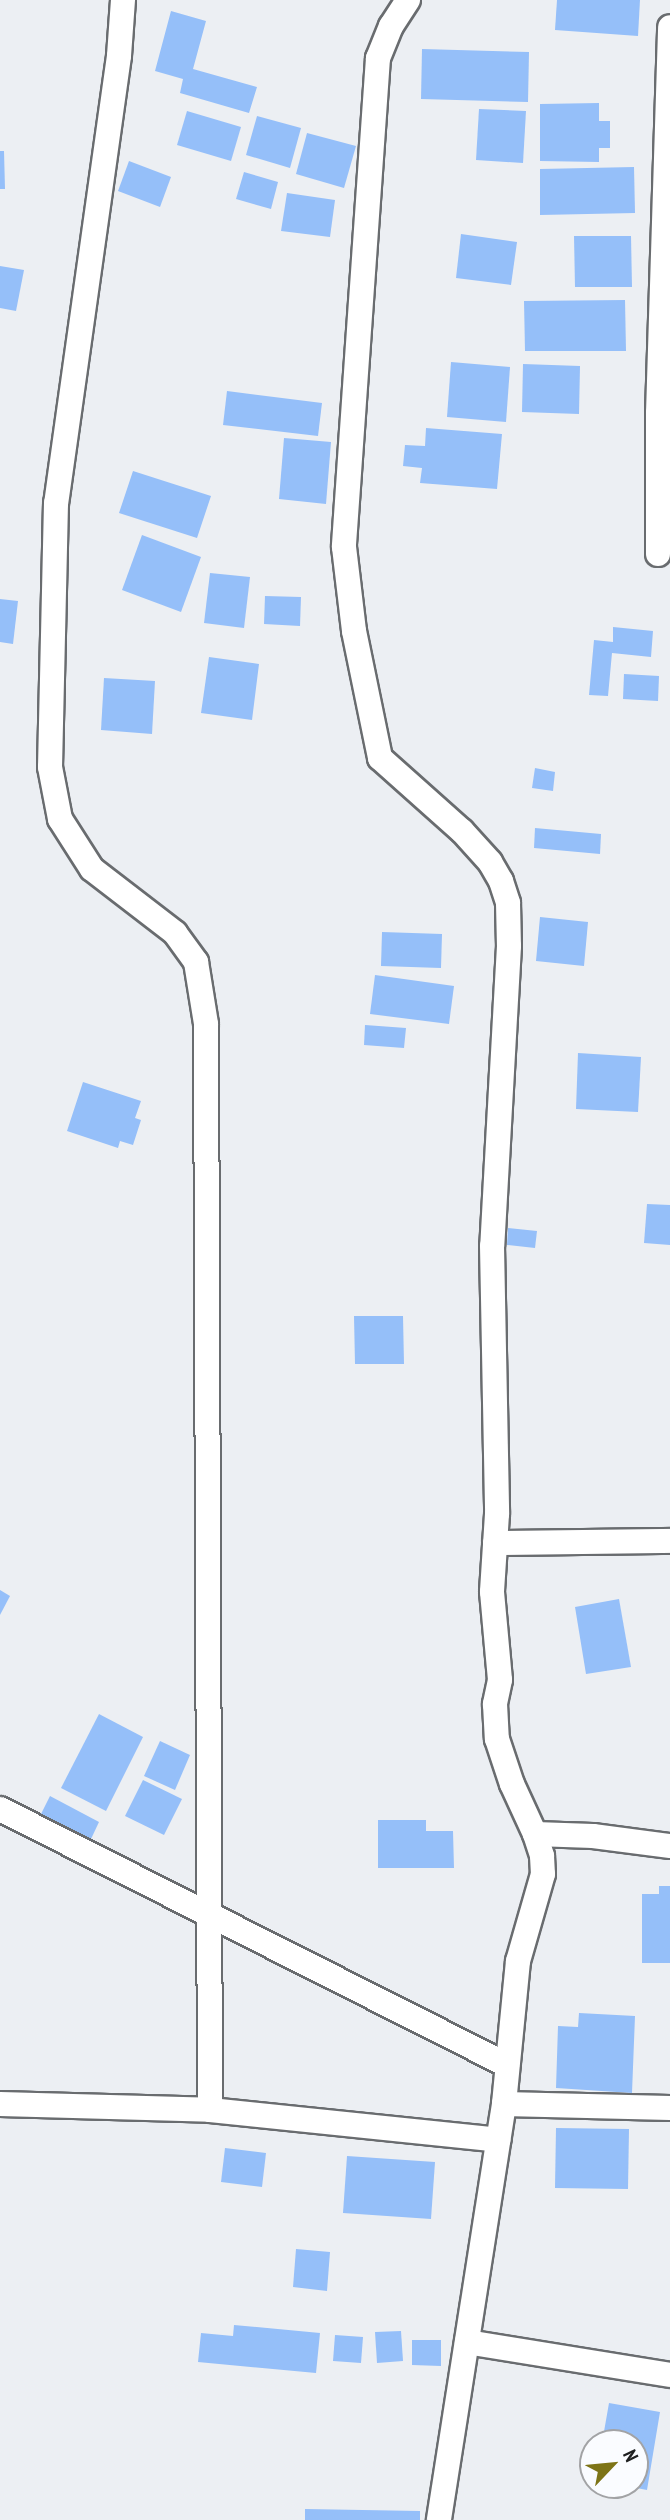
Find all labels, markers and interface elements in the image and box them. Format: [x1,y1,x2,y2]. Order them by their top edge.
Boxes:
north arrow [579,2429,649,2499]
text: N [618,2446,644,2466]

